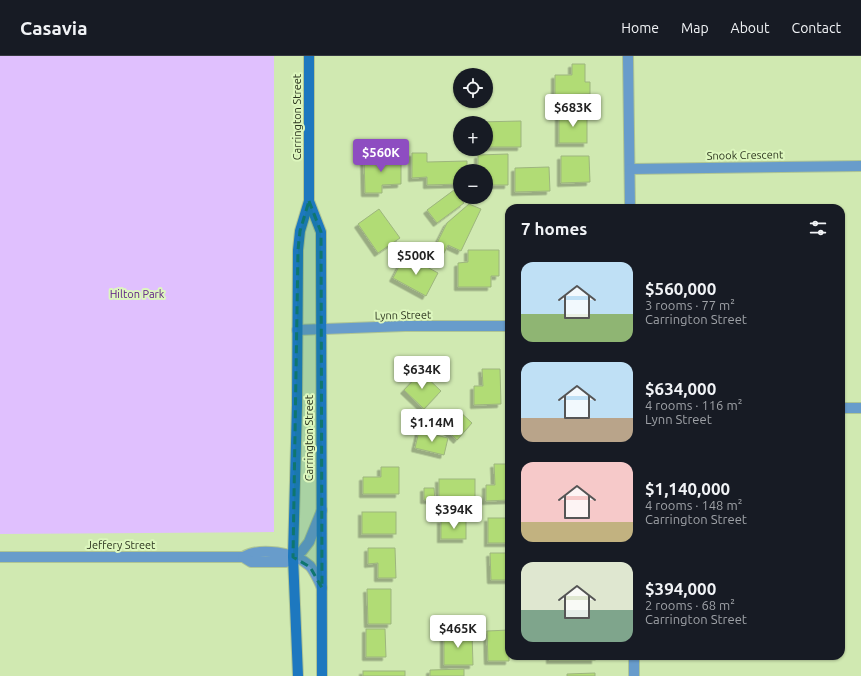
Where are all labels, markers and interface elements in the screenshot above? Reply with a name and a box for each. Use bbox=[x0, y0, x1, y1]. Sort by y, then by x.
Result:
text: Casavia bbox=[20, 17, 87, 39]
text: Home bbox=[621, 20, 659, 36]
text: Map bbox=[681, 20, 709, 36]
text: About bbox=[731, 20, 770, 36]
text: Contact bbox=[792, 20, 841, 36]
map controls bbox=[453, 68, 493, 204]
button: locate bbox=[453, 68, 493, 108]
street label: Carrington Street bbox=[291, 73, 303, 160]
pin: $683K bbox=[545, 94, 601, 128]
text: $683K bbox=[554, 100, 592, 114]
button: + bbox=[453, 116, 493, 156]
pin: $560K bbox=[353, 139, 409, 173]
text: $560K bbox=[362, 145, 400, 159]
street label: Snook Crescent bbox=[707, 148, 784, 162]
button: − bbox=[453, 164, 493, 204]
icon: filters bbox=[807, 217, 829, 239]
text: 7 homes bbox=[521, 219, 587, 238]
pin: $500K bbox=[388, 242, 444, 276]
text: $500K bbox=[397, 248, 435, 262]
icon: home bbox=[553, 278, 601, 326]
text: $560,000 bbox=[645, 279, 716, 298]
park label: Hilton Park bbox=[110, 288, 165, 300]
text: 3 rooms · 77 m² bbox=[645, 298, 735, 312]
street label: Lynn Street bbox=[375, 308, 432, 321]
text: Carrington Street bbox=[645, 312, 747, 326]
pin: $634K bbox=[394, 356, 450, 390]
text: $634K bbox=[403, 362, 441, 376]
icon: home bbox=[553, 378, 601, 426]
text: $634,000 bbox=[645, 379, 716, 398]
street label: Carrington Street bbox=[303, 394, 315, 481]
text: 4 rooms · 116 m² bbox=[645, 398, 742, 412]
pin: $1.14M bbox=[399, 409, 465, 443]
text: Lynn Street bbox=[645, 412, 712, 426]
text: $1.14M bbox=[410, 415, 454, 429]
icon: home bbox=[553, 478, 601, 526]
text: $1,140,000 bbox=[645, 479, 730, 498]
pin: $394K bbox=[426, 496, 482, 530]
text: 4 rooms · 148 m² bbox=[645, 498, 742, 512]
text: $394K bbox=[435, 502, 473, 516]
text: Carrington Street bbox=[645, 512, 747, 526]
street label: Jeffery Street bbox=[87, 539, 156, 551]
icon: home bbox=[553, 578, 601, 626]
text: $394,000 bbox=[645, 579, 716, 598]
text: 2 rooms · 68 m² bbox=[645, 598, 735, 612]
text: Carrington Street bbox=[645, 612, 747, 626]
pin: $465K bbox=[430, 615, 486, 649]
text: $465K bbox=[439, 621, 477, 635]

